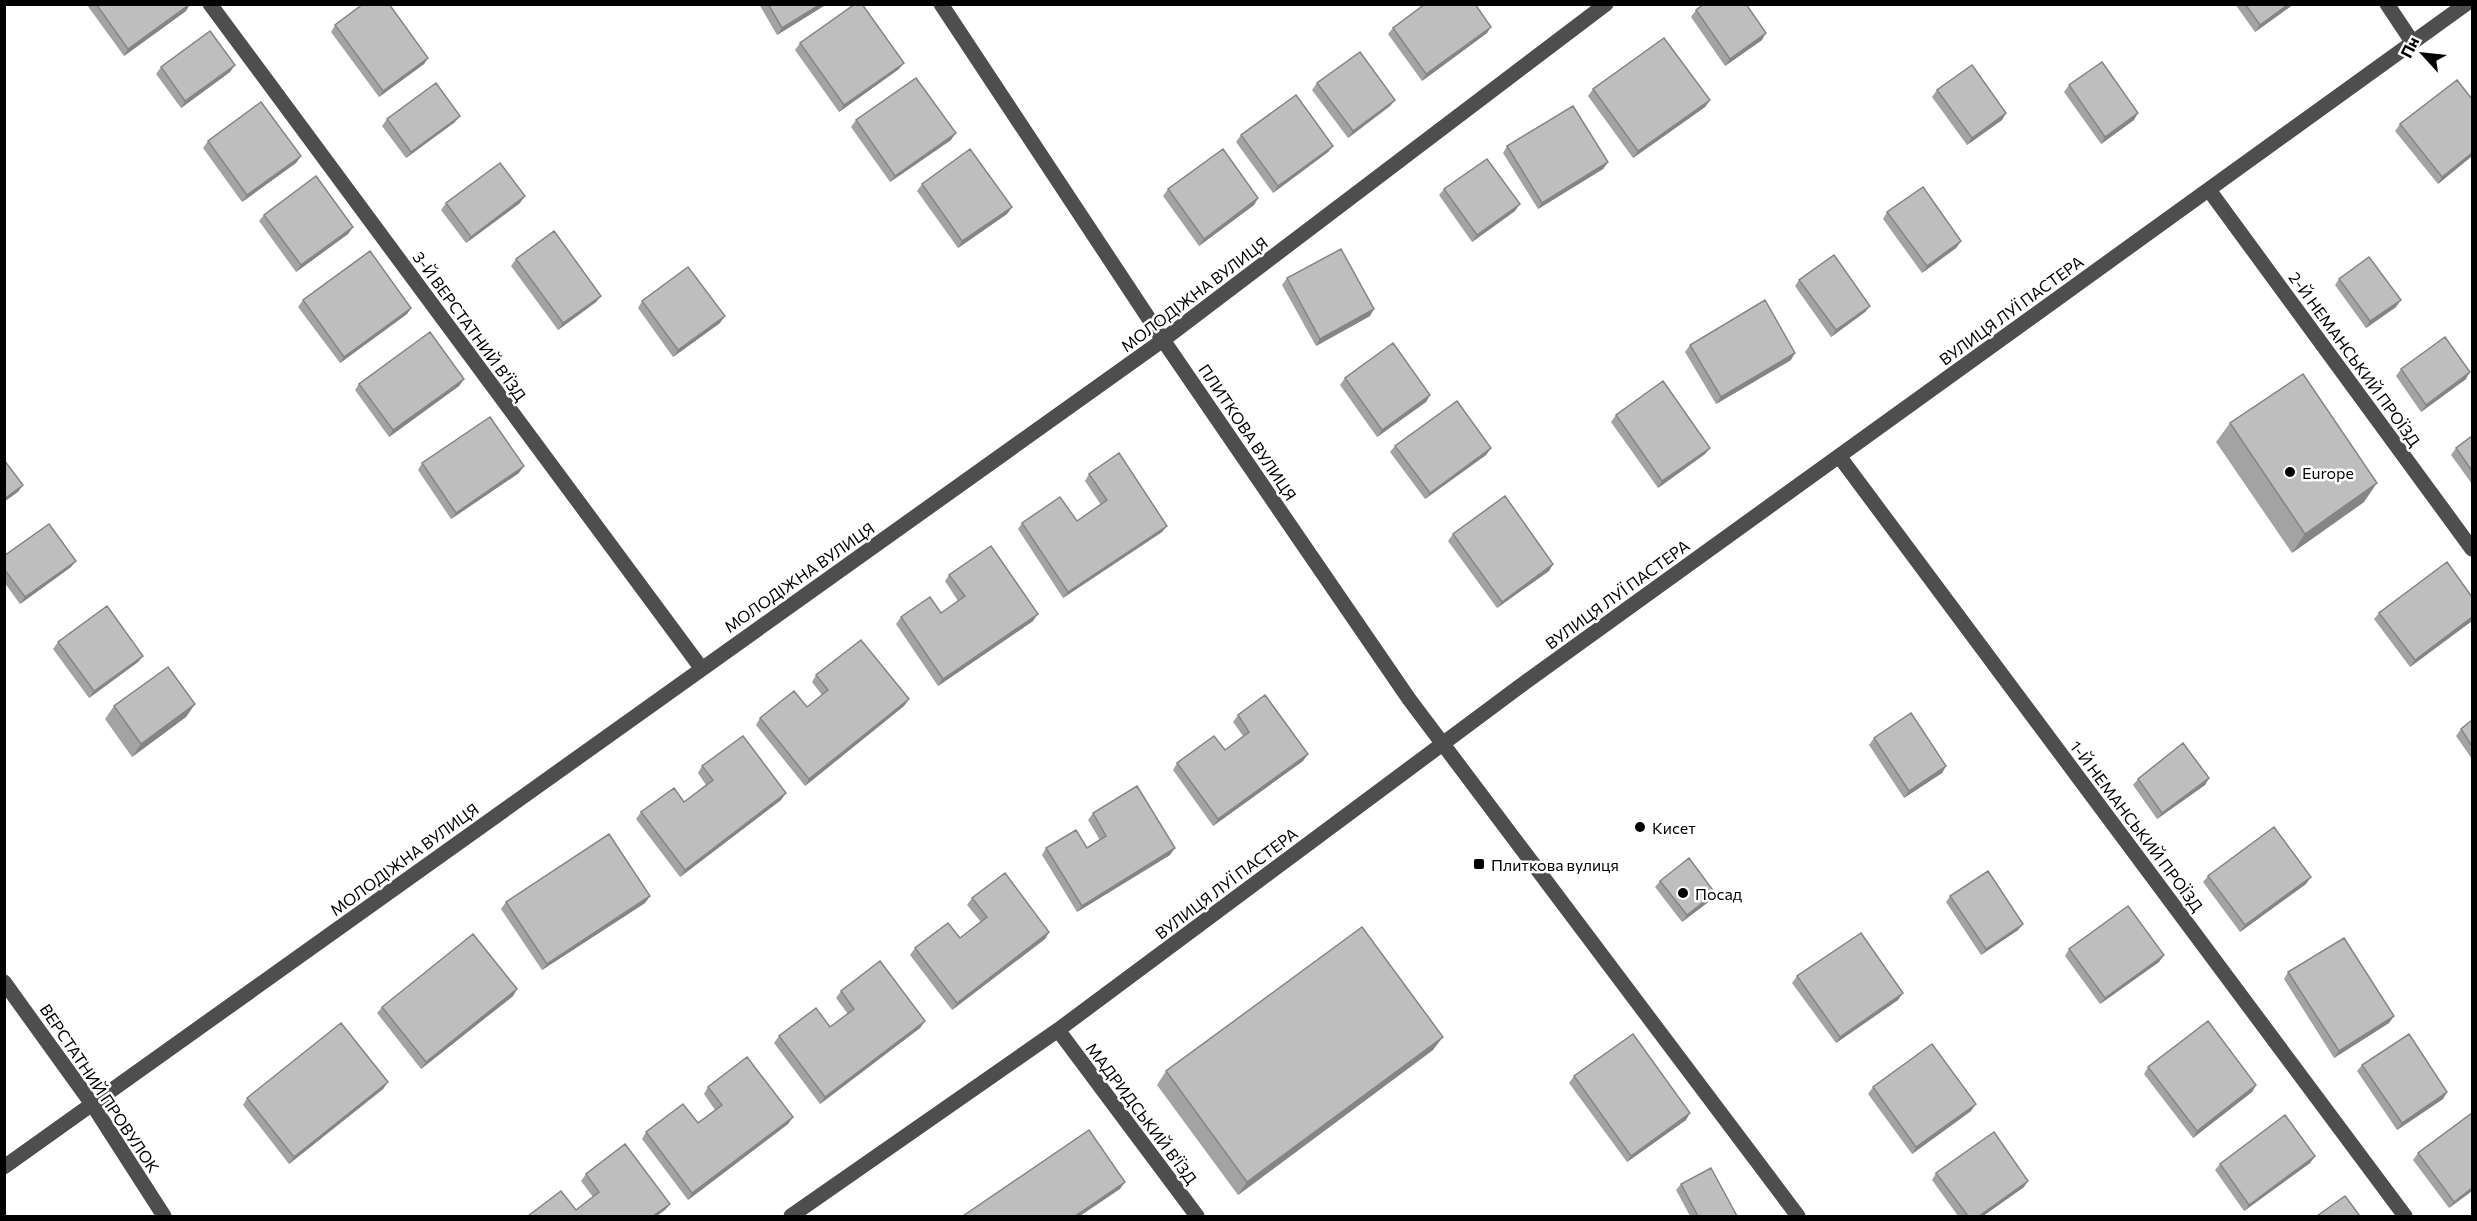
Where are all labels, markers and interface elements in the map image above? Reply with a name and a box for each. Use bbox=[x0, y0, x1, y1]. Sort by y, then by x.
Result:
north arrow bbox=[2393, 24, 2453, 84]
text: Пн bbox=[2396, 33, 2422, 61]
street label: МОЛОДІЖНА ВУЛИЦЯ bbox=[1117, 233, 1271, 355]
street label: 3-Й ВЕРСТАТНИЙ В’ЇЗД bbox=[409, 248, 531, 405]
street label: ВУЛИЦЯ ЛУЇ ПАСТЕРА bbox=[1935, 251, 2087, 369]
street label: 2-Й НЕМАНСЬКИЙ ПРОЇЗД bbox=[2285, 268, 2425, 450]
street label: ПЛИТКОВА ВУЛИЦЯ bbox=[1195, 360, 1301, 504]
place label: Europe bbox=[2302, 463, 2354, 482]
marker: Europe bbox=[2283, 465, 2297, 479]
street label: МОЛОДІЖНА ВУЛИЦЯ bbox=[720, 518, 878, 636]
street label: ВУЛИЦЯ ЛУЇ ПАСТЕРА bbox=[1541, 535, 1693, 653]
street label: 1-Й НЕМАНСЬКИЙ ПРОЇЗД bbox=[2067, 737, 2208, 915]
street label: МОЛОДІЖНА ВУЛИЦЯ bbox=[326, 799, 482, 919]
place label: Кисет bbox=[1652, 818, 1696, 837]
marker: Кисет bbox=[1633, 820, 1647, 834]
street label: ВУЛИЦЯ ЛУЇ ПАСТЕРА bbox=[1151, 823, 1301, 943]
place label: Плиткова вулиця bbox=[1491, 855, 1619, 874]
marker: Плиткова вулиця bbox=[1472, 857, 1486, 871]
place label: Посад bbox=[1695, 884, 1743, 903]
marker: Посад bbox=[1676, 886, 1690, 900]
street label: ВЕРСТАТНИЙ ПРОВУЛОК bbox=[36, 1000, 164, 1176]
street label: МАДРИДСЬКИЙ В'ЇЗД bbox=[1083, 1039, 1202, 1188]

